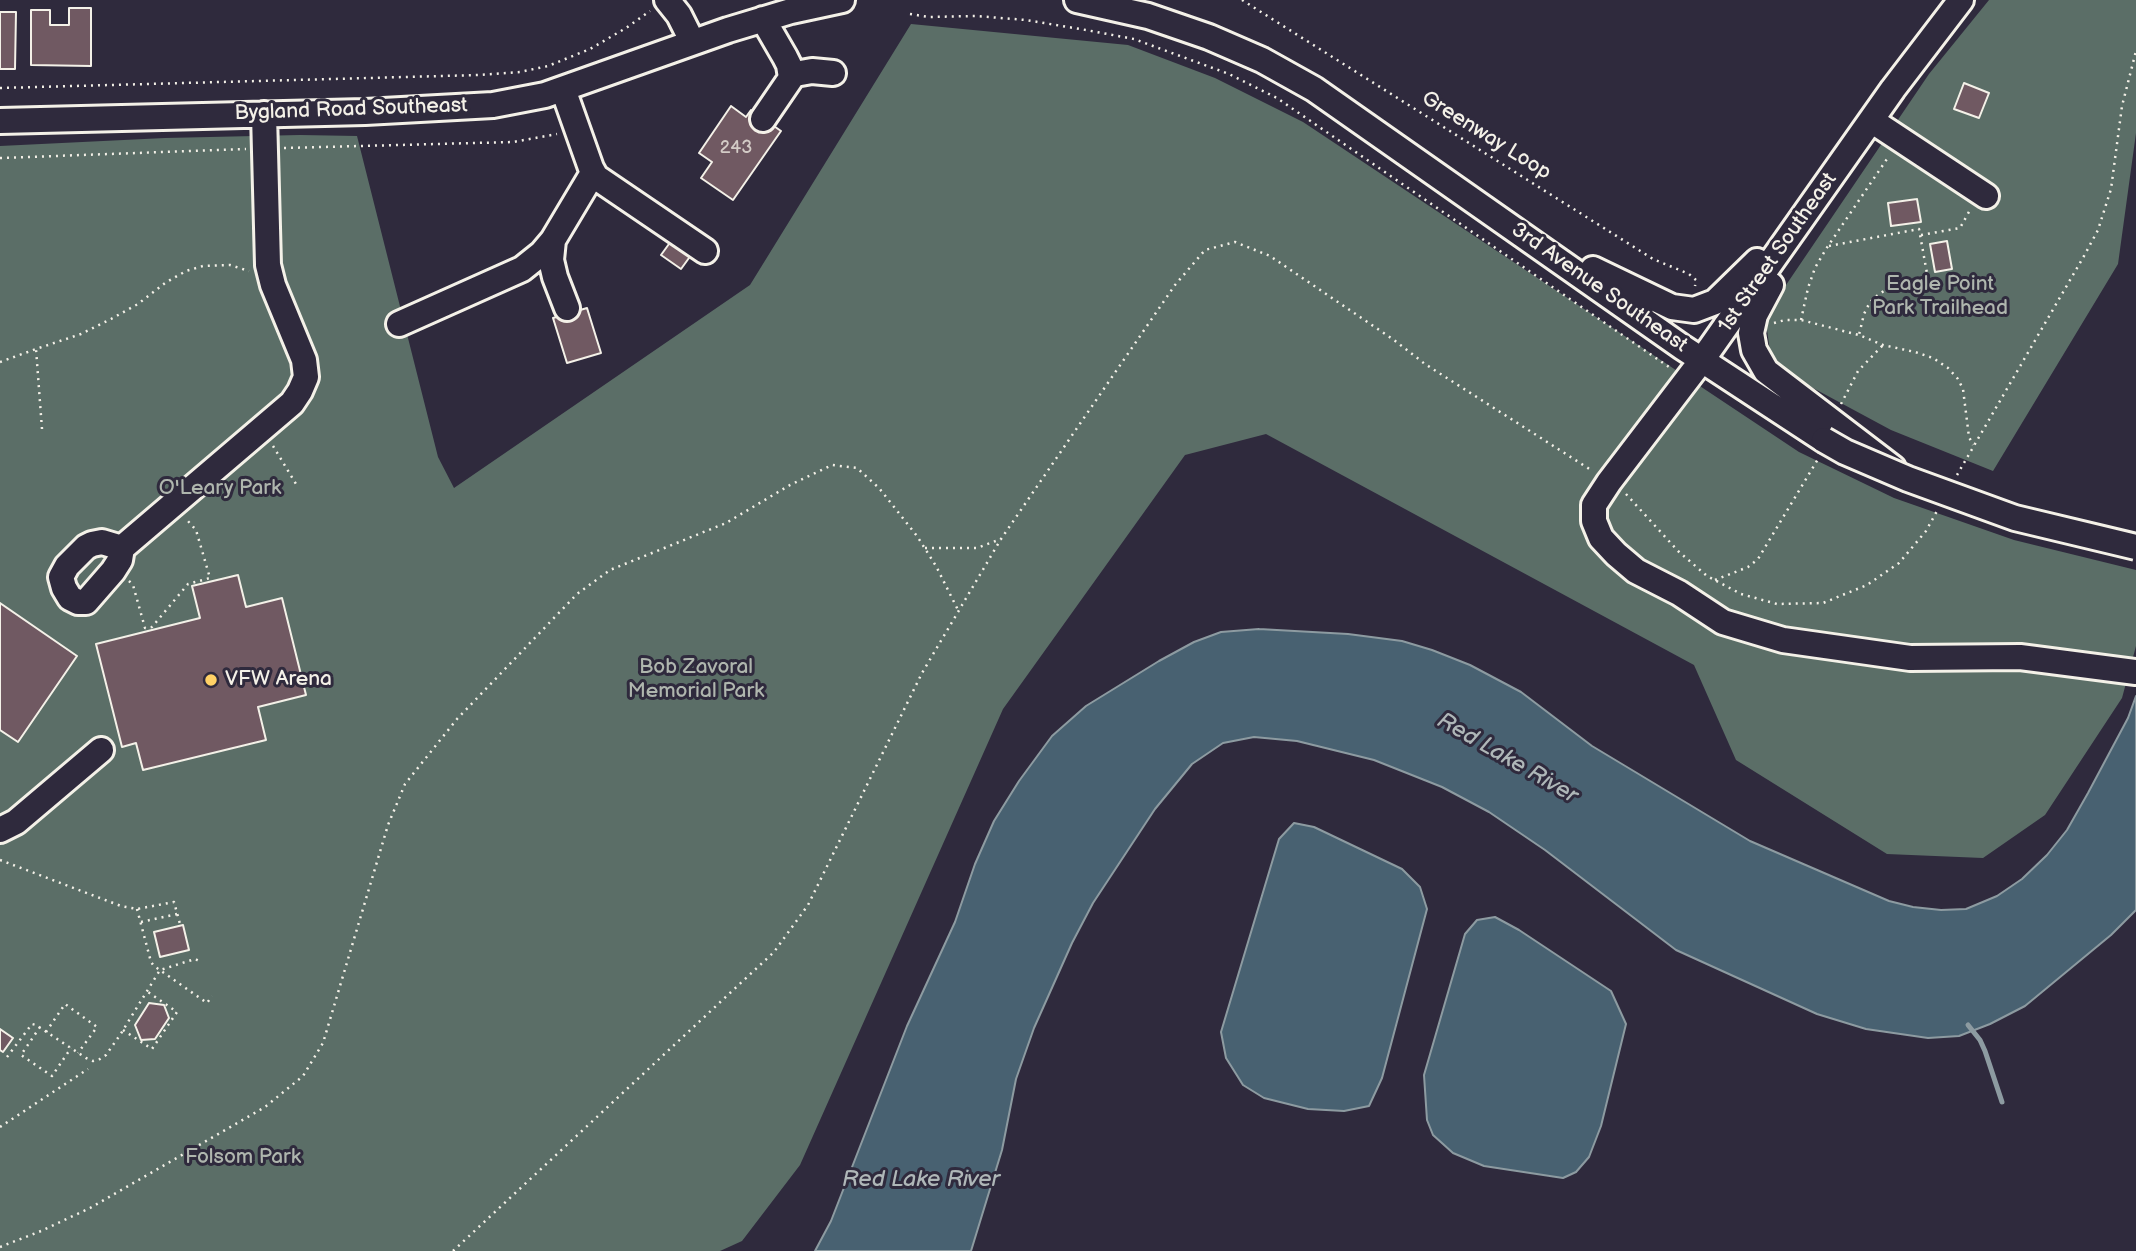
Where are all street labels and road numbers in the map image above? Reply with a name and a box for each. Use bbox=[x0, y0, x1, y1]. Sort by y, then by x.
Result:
street label: Greenway Loop bbox=[1417, 86, 1555, 186]
street label: Bygland Road Southeast bbox=[234, 93, 468, 127]
street label: 1st Street Southeast bbox=[1713, 168, 1843, 338]
street label: 3rd Avenue Southeast bbox=[1506, 218, 1692, 358]

